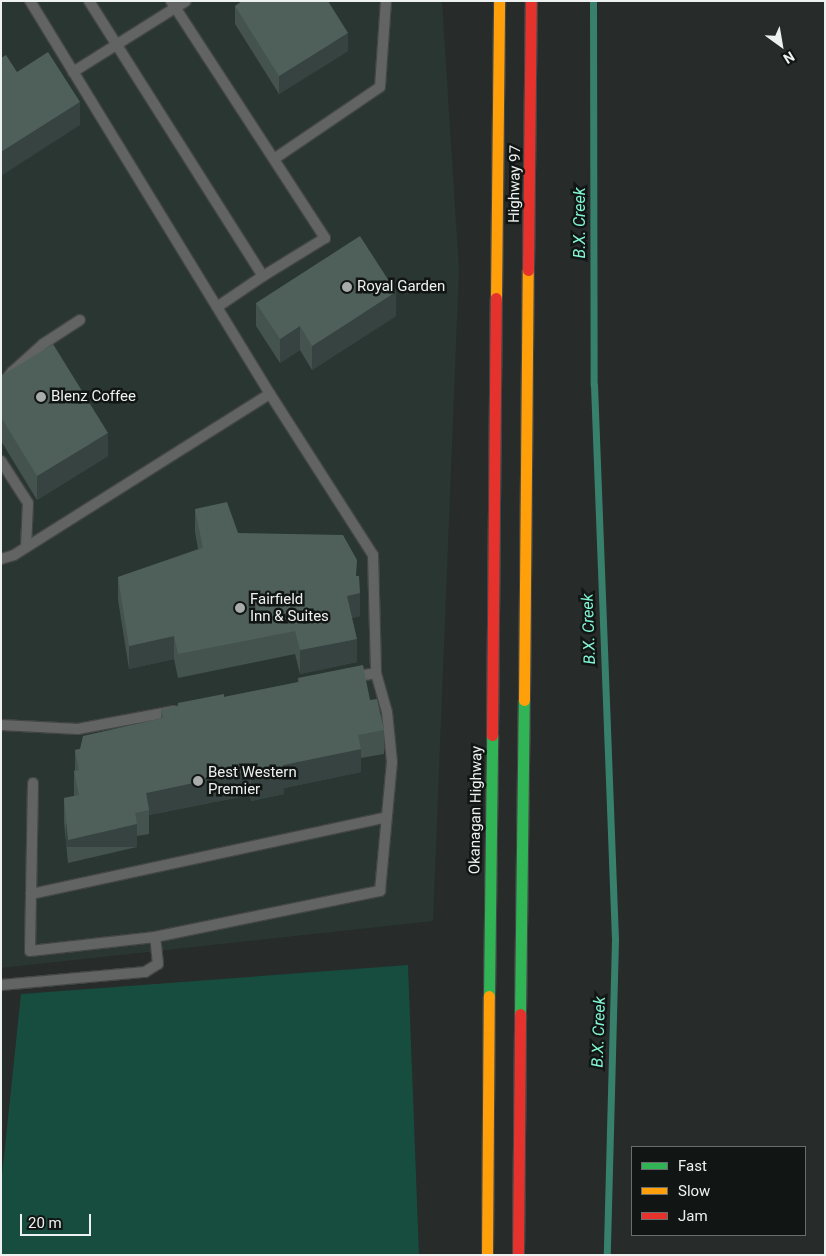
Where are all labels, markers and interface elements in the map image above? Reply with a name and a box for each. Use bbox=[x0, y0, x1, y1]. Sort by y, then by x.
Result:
north arrow bbox=[756, 20, 806, 70]
text: N bbox=[781, 48, 797, 67]
street label: Highway 97 bbox=[505, 145, 525, 223]
water label: B.X. Creek bbox=[570, 187, 590, 259]
place label: Royal Garden bbox=[357, 278, 445, 296]
marker: Royal Garden bbox=[341, 281, 353, 293]
place label: Blenz Coffee bbox=[51, 388, 136, 406]
marker: Blenz Coffee bbox=[35, 391, 47, 403]
place label: Fairfield Inn & Suites bbox=[250, 590, 329, 625]
water label: B.X. Creek bbox=[578, 593, 600, 665]
marker: Fairfield Inn & Suites bbox=[234, 602, 246, 614]
street label: Okanagan Highway bbox=[466, 746, 486, 874]
place label: Best Western Premier bbox=[208, 763, 297, 798]
marker: Best Western Premier bbox=[192, 775, 204, 787]
water label: B.X. Creek bbox=[588, 996, 610, 1068]
legend bbox=[631, 1146, 806, 1236]
text: Fast bbox=[678, 1157, 707, 1175]
text: Slow bbox=[678, 1182, 710, 1200]
scale bar bbox=[22, 1204, 94, 1236]
text: Jam bbox=[678, 1207, 708, 1225]
text: 20 m bbox=[28, 1214, 62, 1232]

